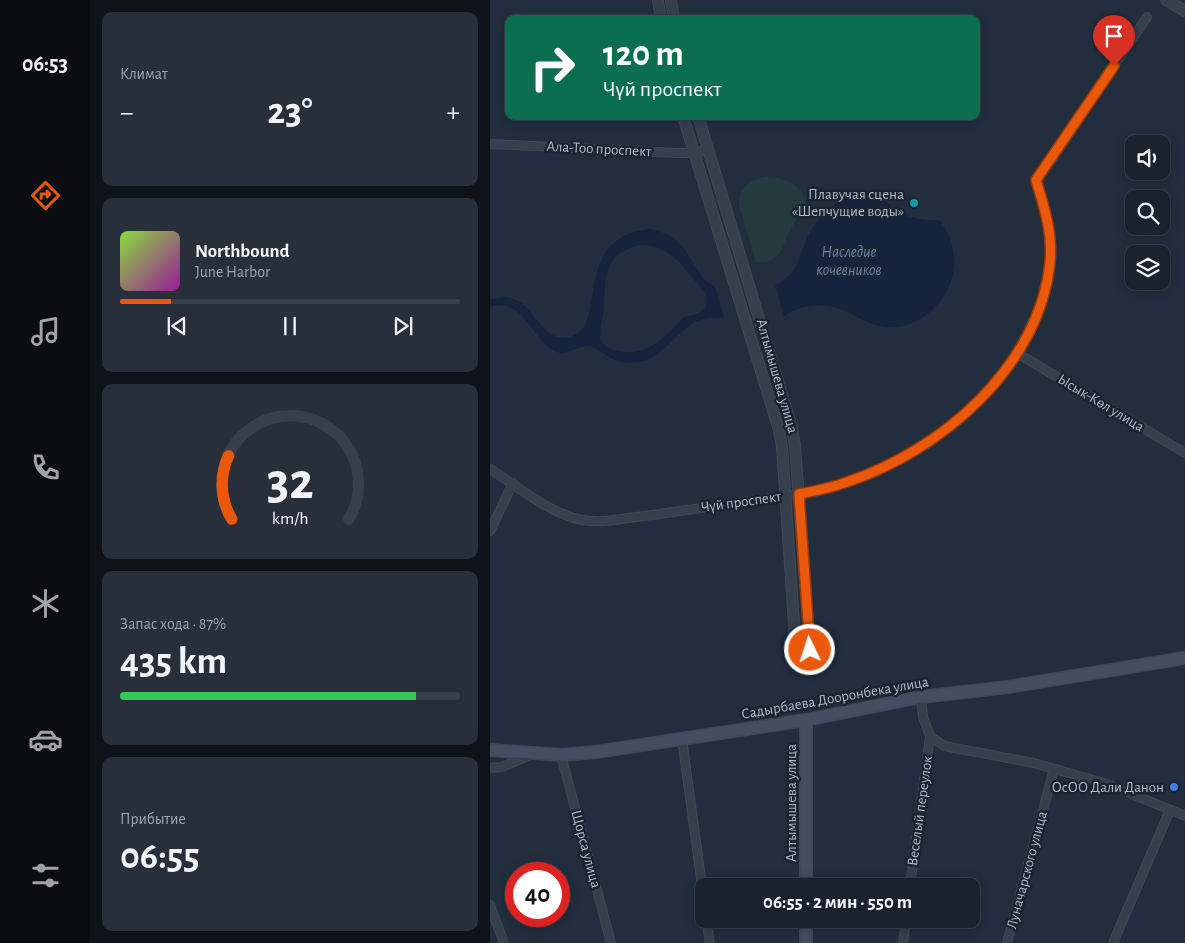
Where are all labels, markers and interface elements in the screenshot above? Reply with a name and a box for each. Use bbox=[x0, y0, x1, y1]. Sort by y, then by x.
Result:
pin bbox=[1093, 15, 1135, 66]
icon: arrive bbox=[1100, 22, 1128, 50]
icon: right bbox=[520, 35, 585, 100]
text: 120 m bbox=[603, 37, 684, 72]
text: 06:53 bbox=[22, 53, 68, 75]
text: Климат bbox=[120, 66, 168, 82]
text: Чүй проспект bbox=[603, 78, 721, 100]
text: 23° bbox=[267, 93, 313, 131]
text: − bbox=[120, 99, 133, 127]
text: + bbox=[447, 99, 460, 127]
map controls bbox=[1125, 135, 1170, 290]
button: sound bbox=[1125, 135, 1170, 180]
street label: Ала-Тоо проспект bbox=[546, 139, 652, 159]
icon: directions bbox=[28, 178, 63, 213]
place label: Плавучая сцена «Шепчущие воды» bbox=[792, 187, 904, 219]
button: search bbox=[1125, 190, 1170, 235]
marker: Плавучая сцена «Шепчущие воды» bbox=[908, 197, 920, 209]
text: Northbound bbox=[195, 242, 290, 261]
water label: Наследие кочевников bbox=[816, 244, 882, 278]
button: layers bbox=[1125, 245, 1170, 290]
text: June Harbor bbox=[195, 264, 270, 280]
icon: previous bbox=[163, 312, 191, 340]
icon: pause bbox=[276, 312, 304, 340]
icon: next bbox=[389, 312, 417, 340]
icon: music bbox=[28, 314, 63, 349]
street label: Алтымышева улица bbox=[754, 317, 801, 435]
street label: Ысык-Көл улица bbox=[1055, 371, 1147, 435]
icon: phone bbox=[28, 450, 63, 485]
text: 32 bbox=[267, 456, 313, 508]
street label: Чүй проспект bbox=[700, 489, 783, 515]
text: km/h bbox=[272, 510, 308, 528]
icon: climate bbox=[28, 586, 63, 621]
text: Запас хода · 87% bbox=[120, 616, 226, 632]
position arrow bbox=[783, 623, 835, 675]
text: 435 km bbox=[120, 643, 227, 681]
street label: Садырбаева Дооронбека улица bbox=[740, 674, 930, 722]
icon: car bbox=[28, 722, 63, 757]
street label: Алтымышева улица bbox=[784, 744, 799, 862]
street label: Веселый переулок bbox=[905, 755, 935, 867]
place label: ОсОО Дали Данон bbox=[1052, 780, 1164, 795]
marker: ОсОО Дали Данон bbox=[1168, 781, 1180, 793]
street label: Щорса улица bbox=[568, 808, 604, 890]
street label: Луначарского улица bbox=[1004, 809, 1050, 930]
text: Прибытие bbox=[120, 811, 186, 827]
text: 06:55 bbox=[120, 838, 200, 876]
icon: filters bbox=[28, 858, 63, 893]
speed limit sign: 40 bbox=[505, 862, 570, 927]
text: 06:55 · 2 мин · 550 m bbox=[763, 893, 912, 912]

